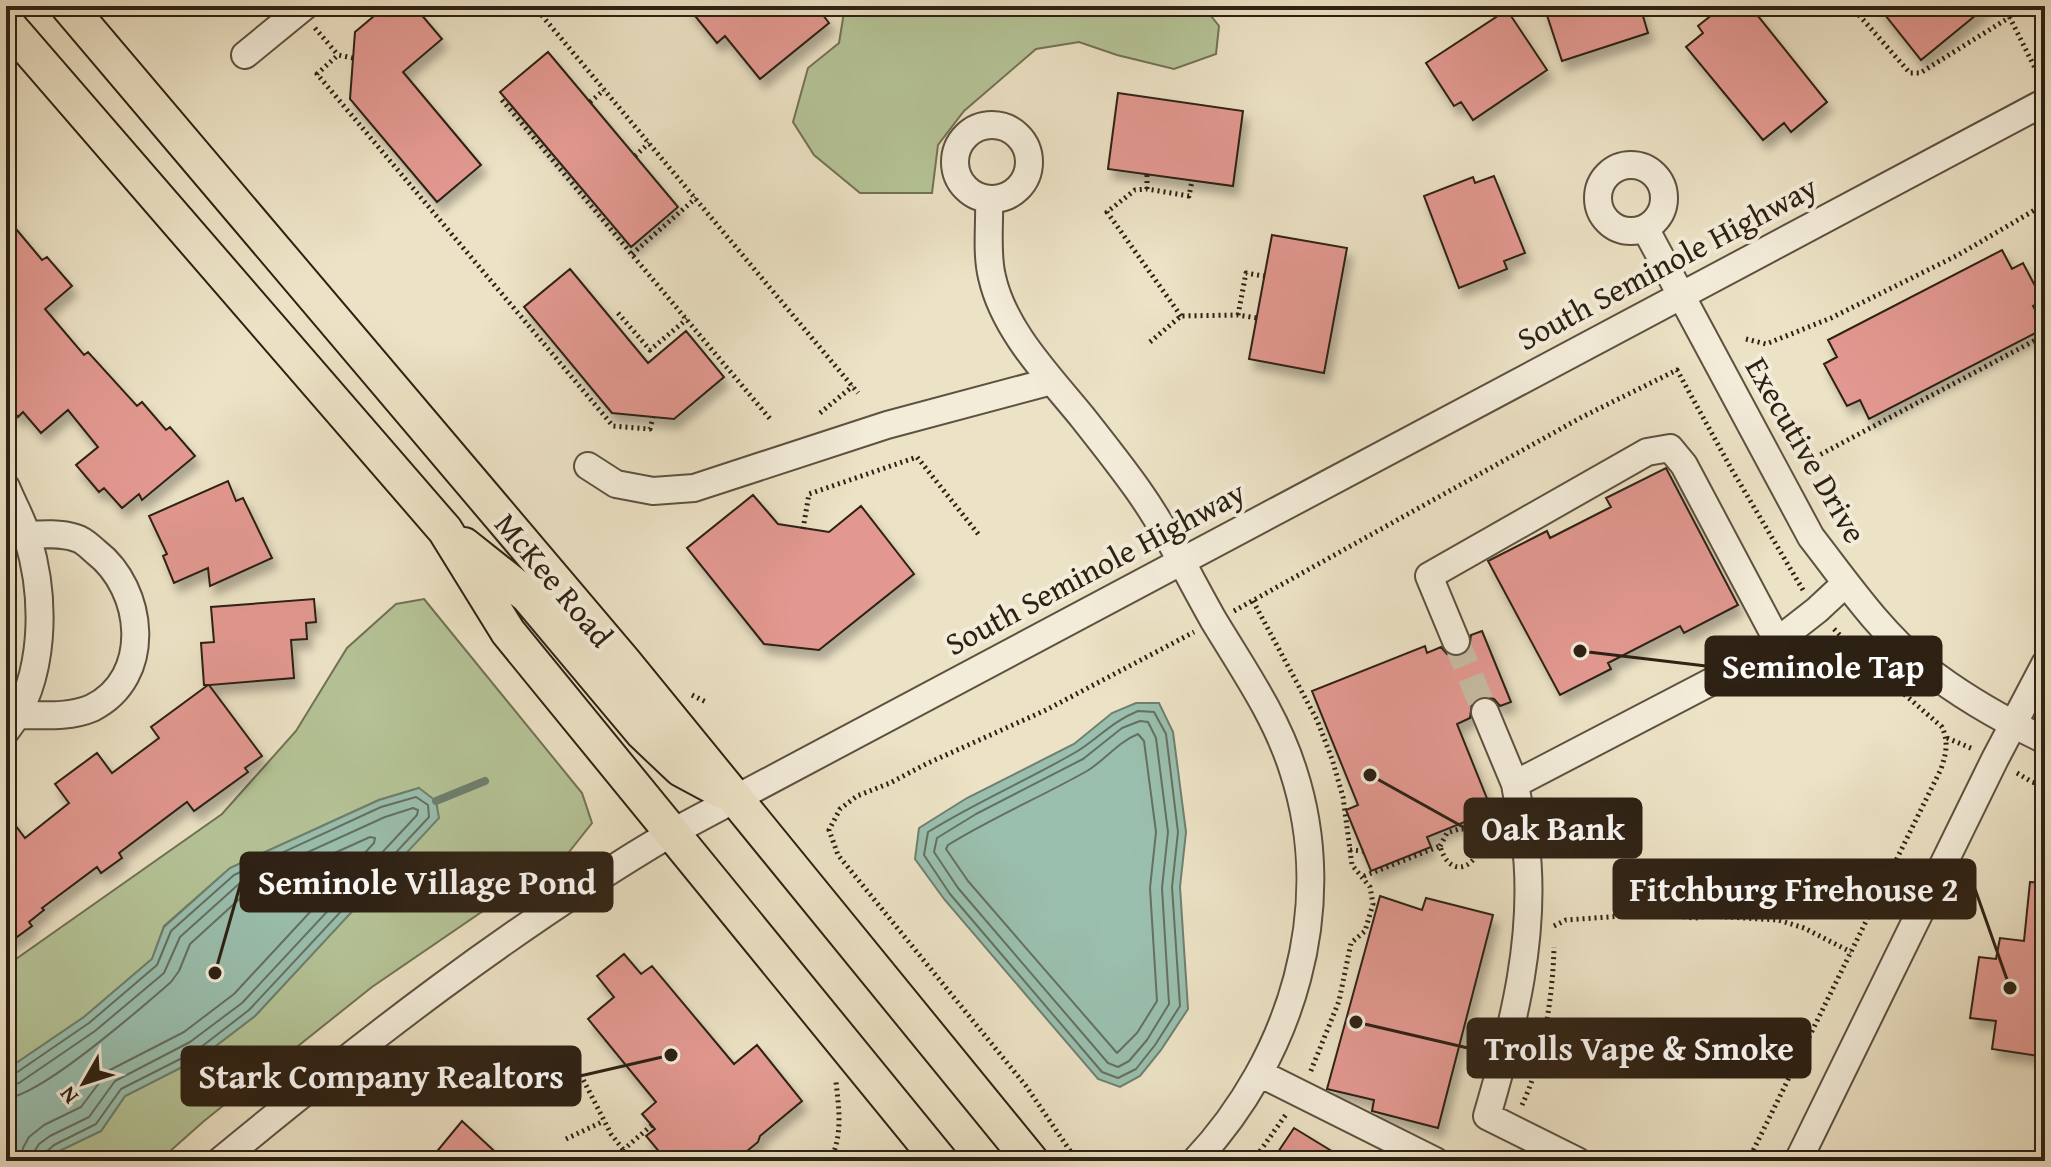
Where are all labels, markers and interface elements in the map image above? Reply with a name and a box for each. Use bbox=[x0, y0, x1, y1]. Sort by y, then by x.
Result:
street label: South Seminole Highway bbox=[1508, 163, 1825, 362]
street label: Executive Drive bbox=[1734, 348, 1879, 551]
street label: South Seminole Highway bbox=[936, 468, 1253, 667]
street label: McKee Road bbox=[484, 502, 625, 657]
callout: Seminole Tap bbox=[1706, 637, 1941, 695]
text: Seminole Tap bbox=[1722, 641, 1924, 690]
callout: Oak Bank bbox=[1465, 799, 1641, 857]
text: Oak Bank bbox=[1481, 803, 1625, 852]
callout: Seminole Village Pond bbox=[241, 853, 612, 911]
text: Seminole Village Pond bbox=[258, 857, 597, 906]
callout: Fitchburg Firehouse 2 bbox=[1614, 860, 1975, 918]
text: Fitchburg Firehouse 2 bbox=[1629, 864, 1959, 913]
callout: Trolls Vape & Smoke bbox=[1468, 1019, 1810, 1077]
text: Trolls Vape & Smoke bbox=[1484, 1023, 1794, 1072]
north arrow bbox=[44, 1043, 124, 1123]
callout: Stark Company Realtors bbox=[182, 1047, 580, 1105]
text: Stark Company Realtors bbox=[198, 1051, 564, 1100]
text: N bbox=[51, 1080, 86, 1111]

